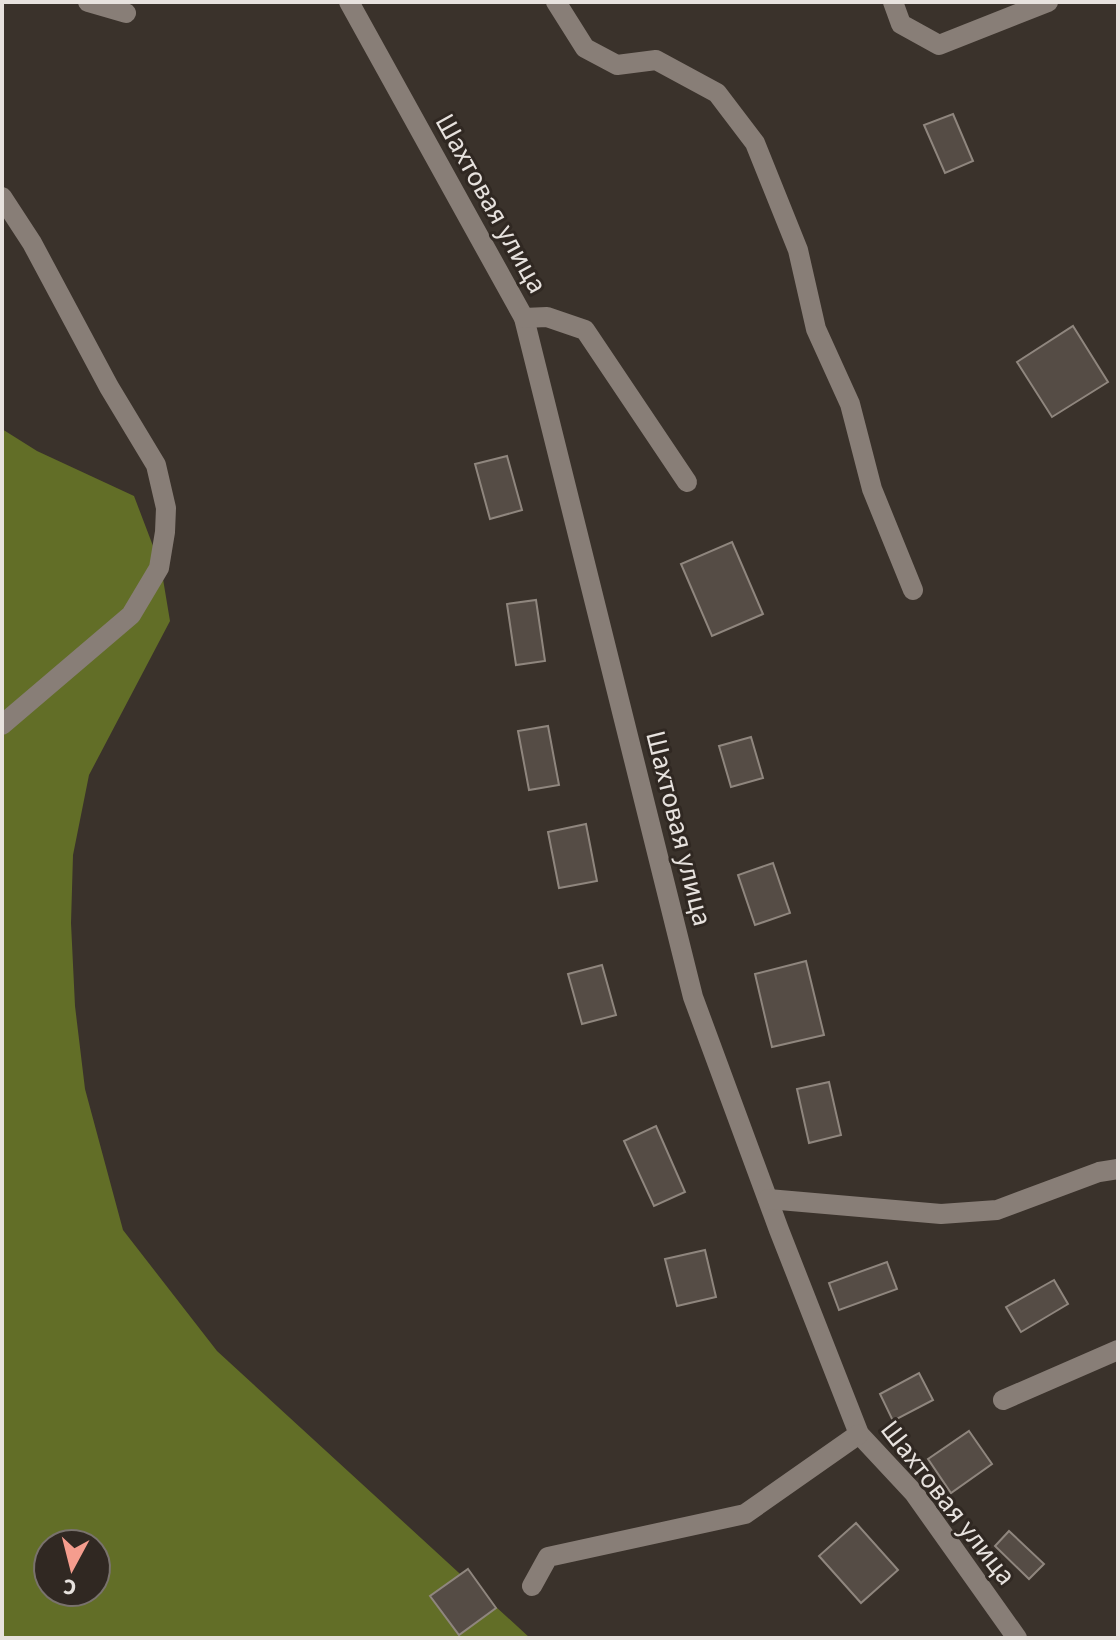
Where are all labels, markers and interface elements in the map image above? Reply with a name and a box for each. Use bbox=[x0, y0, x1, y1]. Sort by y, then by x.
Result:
street label: Шахтовая улица bbox=[425, 106, 557, 301]
street label: Шахтовая улица bbox=[635, 726, 723, 930]
street label: Шахтовая улица bbox=[871, 1412, 1026, 1594]
north arrow bbox=[32, 1528, 112, 1608]
text: С bbox=[61, 1570, 78, 1604]

